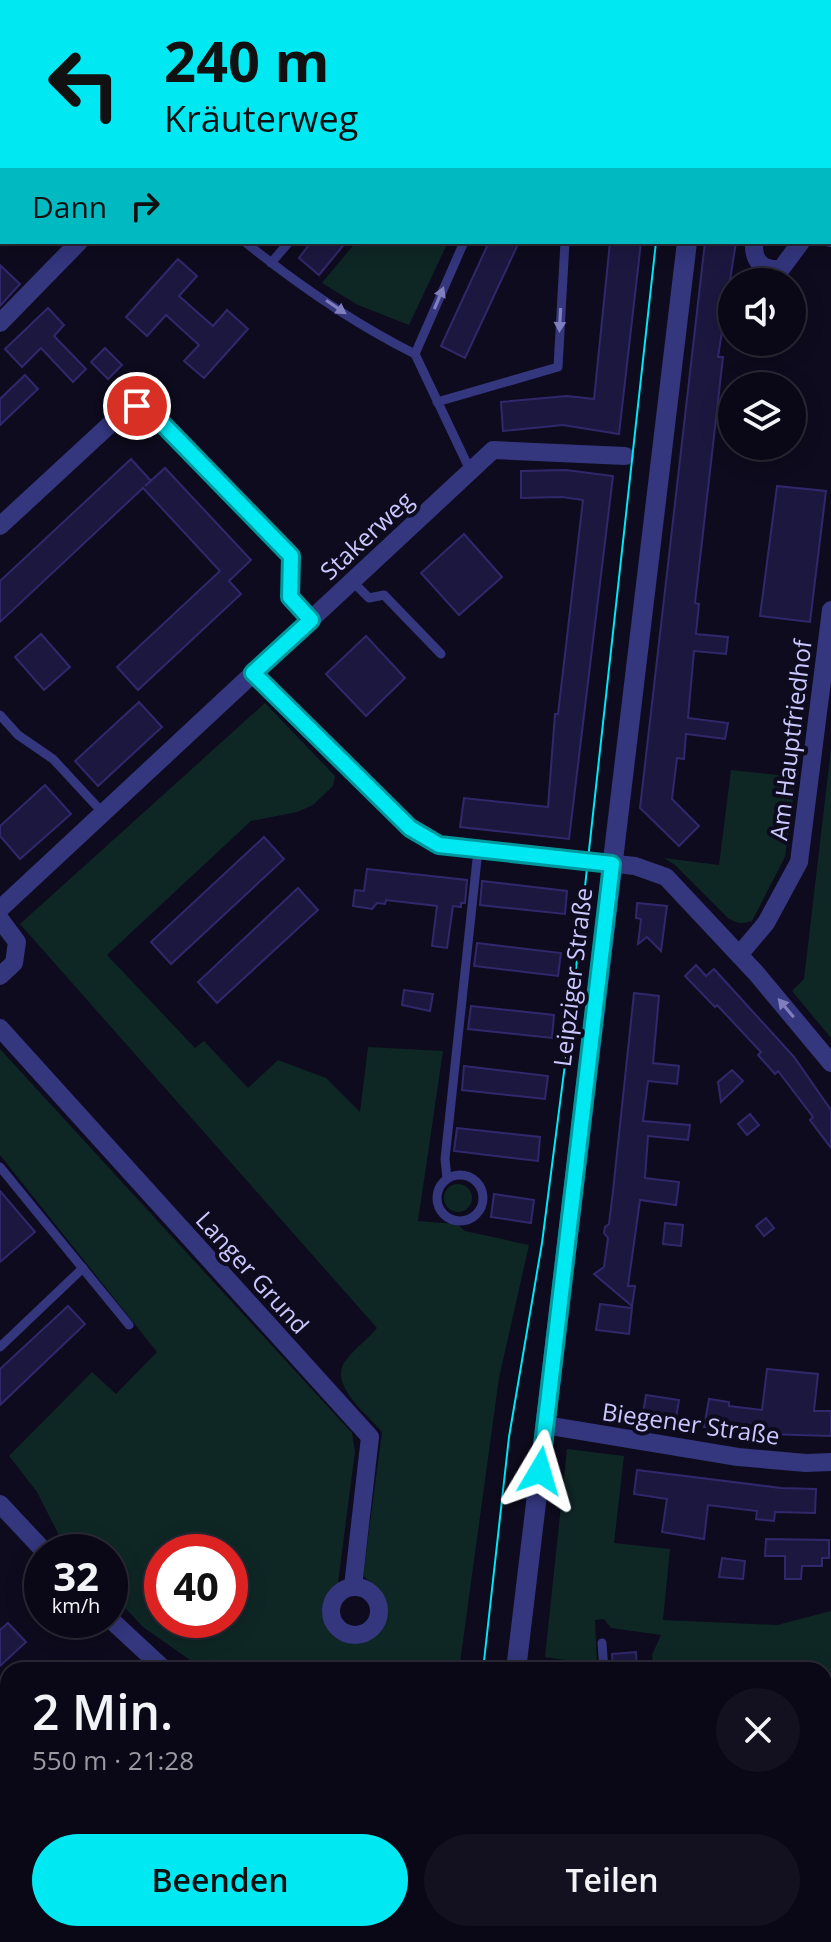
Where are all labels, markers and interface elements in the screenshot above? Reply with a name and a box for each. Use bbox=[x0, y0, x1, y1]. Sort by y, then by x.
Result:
text: 240 m bbox=[164, 22, 330, 98]
icon: left bbox=[32, 32, 136, 136]
text: Kräuterweg bbox=[164, 94, 358, 143]
icon: right bbox=[123, 184, 167, 228]
text: Dann bbox=[32, 186, 107, 227]
map controls bbox=[718, 268, 806, 460]
button: sound bbox=[718, 268, 806, 356]
one-way arrow bbox=[433, 286, 446, 310]
one-way arrow bbox=[325, 299, 347, 314]
one-way arrow bbox=[554, 308, 567, 333]
pin bbox=[103, 372, 171, 440]
button: layers bbox=[718, 372, 806, 460]
icon: arrive bbox=[115, 384, 159, 428]
street label: Stakerweg bbox=[312, 483, 420, 587]
street label: Am Hauptfriedhof bbox=[761, 636, 819, 842]
street label: Leipziger Straße bbox=[545, 886, 599, 1068]
one-way arrow bbox=[778, 998, 795, 1018]
street label: Langer Grund bbox=[189, 1204, 317, 1340]
street label: Biegener Straße bbox=[600, 1394, 782, 1452]
position arrow bbox=[498, 1429, 582, 1513]
speed limit sign: 40 bbox=[144, 1534, 248, 1638]
text: 32 bbox=[53, 1548, 99, 1603]
text: km/h bbox=[52, 1592, 100, 1619]
text: 2 Min. bbox=[32, 1679, 173, 1744]
button: close bbox=[716, 1688, 800, 1772]
text: 550 m · 21:28 bbox=[32, 1742, 194, 1778]
button: Beenden bbox=[32, 1834, 408, 1926]
button: Teilen bbox=[424, 1834, 800, 1926]

